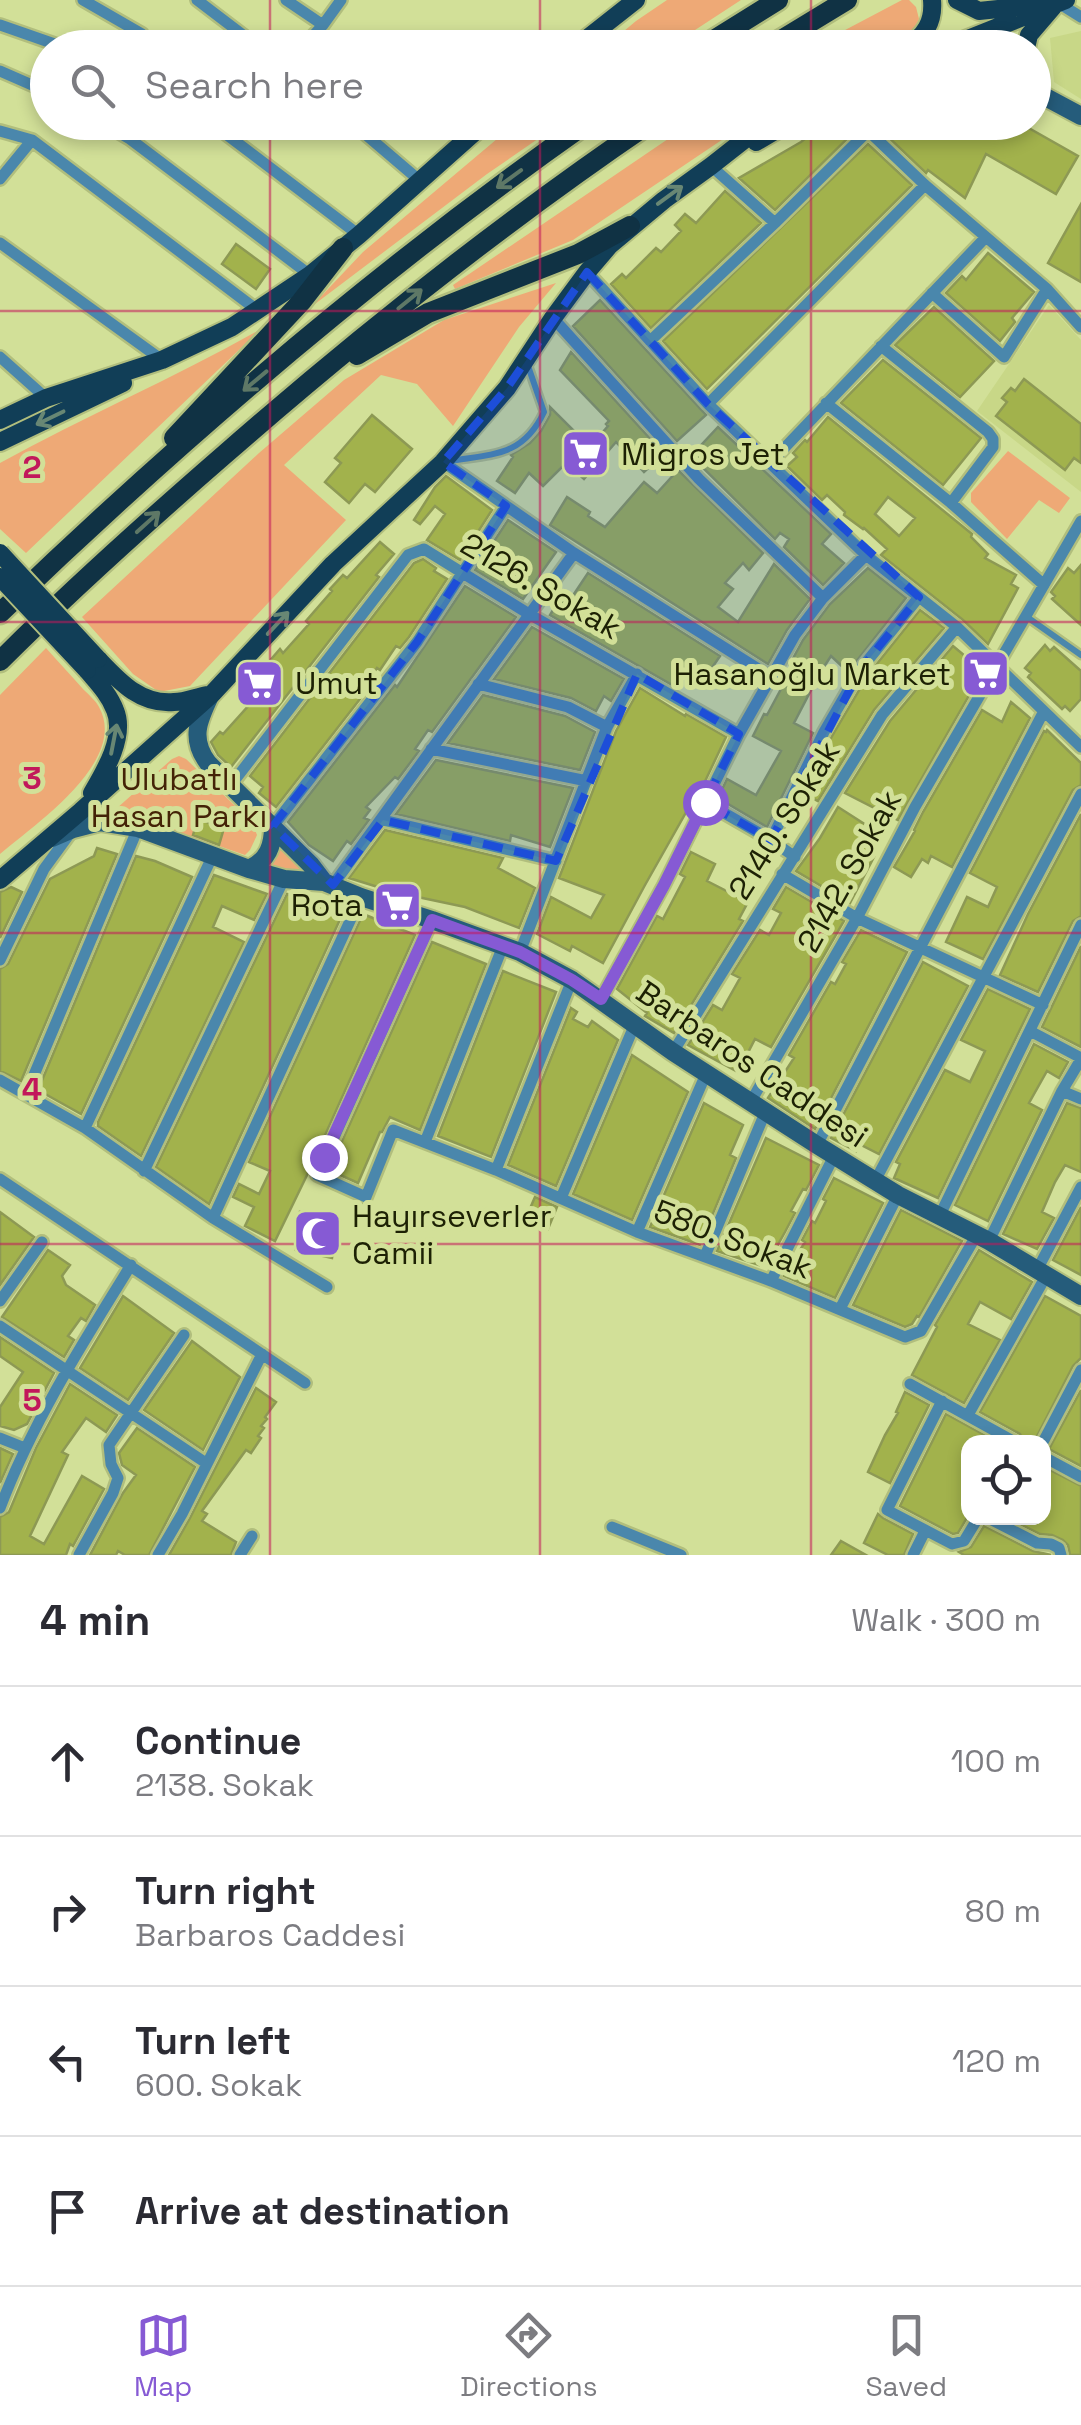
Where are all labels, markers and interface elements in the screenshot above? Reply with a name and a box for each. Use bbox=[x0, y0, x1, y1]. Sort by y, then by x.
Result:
search box bbox=[30, 30, 1051, 140]
icon: search bbox=[65, 58, 120, 113]
text: Search here bbox=[145, 61, 364, 109]
one-way arrow bbox=[496, 168, 523, 189]
one-way arrow bbox=[656, 185, 684, 206]
one-way arrow bbox=[396, 288, 422, 310]
one-way arrow bbox=[242, 370, 268, 392]
one-way arrow bbox=[36, 409, 66, 428]
supermarket icon: Migros Jet bbox=[560, 428, 612, 480]
place label: Migros Jet bbox=[621, 434, 785, 474]
text: 2 bbox=[22, 447, 42, 487]
one-way arrow bbox=[135, 511, 160, 534]
street label: 2126. Sokak bbox=[454, 524, 628, 648]
one-way arrow bbox=[266, 611, 290, 635]
supermarket icon: Hasanoğlu Market bbox=[960, 648, 1012, 700]
place label: Hasanoğlu Market bbox=[673, 654, 951, 694]
supermarket icon: Umut bbox=[234, 657, 286, 709]
place label: Umut bbox=[295, 663, 378, 703]
one-way arrow bbox=[106, 724, 125, 756]
street label: 2140. Sokak bbox=[719, 733, 849, 907]
text: 3 bbox=[22, 758, 42, 798]
park label: Ulubatlı Hasan Parkı bbox=[91, 759, 267, 836]
route start bbox=[683, 780, 729, 826]
street label: 2142. Sokak bbox=[788, 783, 910, 959]
supermarket icon: Rota bbox=[372, 879, 424, 931]
place label: Rota bbox=[291, 885, 363, 925]
street label: Barbaros Caddesi bbox=[629, 972, 875, 1156]
text: 4 bbox=[22, 1069, 42, 1109]
route end bbox=[302, 1135, 348, 1181]
street label: 580. Sokak bbox=[648, 1191, 818, 1287]
place label: Hayırseverler Camii bbox=[352, 1196, 552, 1273]
mosque icon: Hayırseverler Camii bbox=[291, 1208, 343, 1260]
text: 5 bbox=[22, 1380, 42, 1420]
map controls bbox=[961, 1435, 1051, 1525]
button: locate bbox=[961, 1435, 1051, 1525]
text: 4 min bbox=[40, 1594, 150, 1647]
text: Walk · 300 m bbox=[851, 1600, 1041, 1640]
text: Continue bbox=[135, 1717, 301, 1765]
icon: ahead bbox=[40, 1734, 95, 1789]
text: 100 m bbox=[951, 1741, 1041, 1781]
text: 2138. Sokak bbox=[135, 1765, 314, 1805]
text: Turn right bbox=[135, 1867, 316, 1915]
icon: right bbox=[40, 1884, 95, 1939]
text: 80 m bbox=[965, 1891, 1041, 1931]
text: Barbaros Caddesi bbox=[135, 1915, 405, 1955]
text: Turn left bbox=[135, 2017, 291, 2065]
icon: left bbox=[40, 2034, 95, 2089]
text: 120 m bbox=[952, 2041, 1041, 2081]
text: 600. Sokak bbox=[135, 2065, 302, 2105]
icon: arrive bbox=[40, 2184, 95, 2239]
text: Arrive at destination bbox=[135, 2187, 510, 2235]
tab: Map bbox=[134, 2308, 192, 2404]
tab: Directions bbox=[460, 2308, 597, 2404]
tab: Saved bbox=[865, 2308, 947, 2404]

